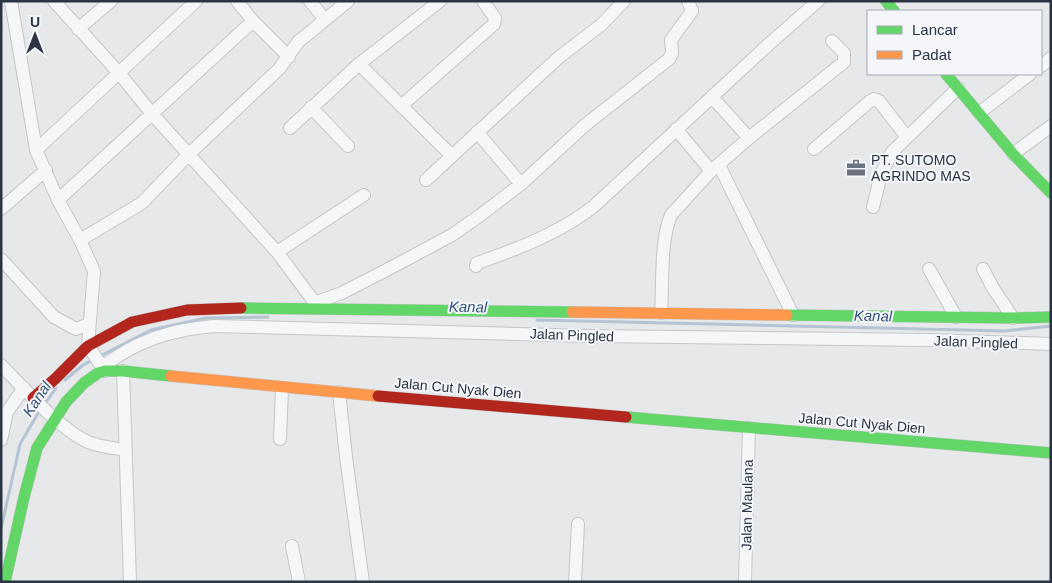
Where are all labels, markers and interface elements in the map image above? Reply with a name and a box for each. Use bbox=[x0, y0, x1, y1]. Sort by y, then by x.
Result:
north arrow bbox=[10, 10, 60, 60]
legend bbox=[867, 10, 1042, 75]
text: U bbox=[30, 14, 40, 30]
text: Lancar bbox=[912, 21, 958, 38]
text: Padat bbox=[912, 46, 952, 63]
place label: PT. SUTOMO AGRINDO MAS bbox=[871, 152, 971, 184]
office icon: PT. SUTOMO AGRINDO MAS bbox=[845, 157, 867, 179]
water label: Kanal bbox=[449, 298, 488, 315]
water label: Kanal bbox=[854, 307, 893, 324]
street label: Jalan Pingled bbox=[530, 326, 614, 344]
street label: Jalan Pingled bbox=[934, 333, 1018, 351]
street label: Jalan Cut Nyak Dien bbox=[394, 374, 522, 402]
water label: Kanal bbox=[19, 378, 55, 419]
street label: Jalan Cut Nyak Dien bbox=[798, 409, 926, 437]
street label: Jalan Maulana bbox=[738, 459, 756, 551]

